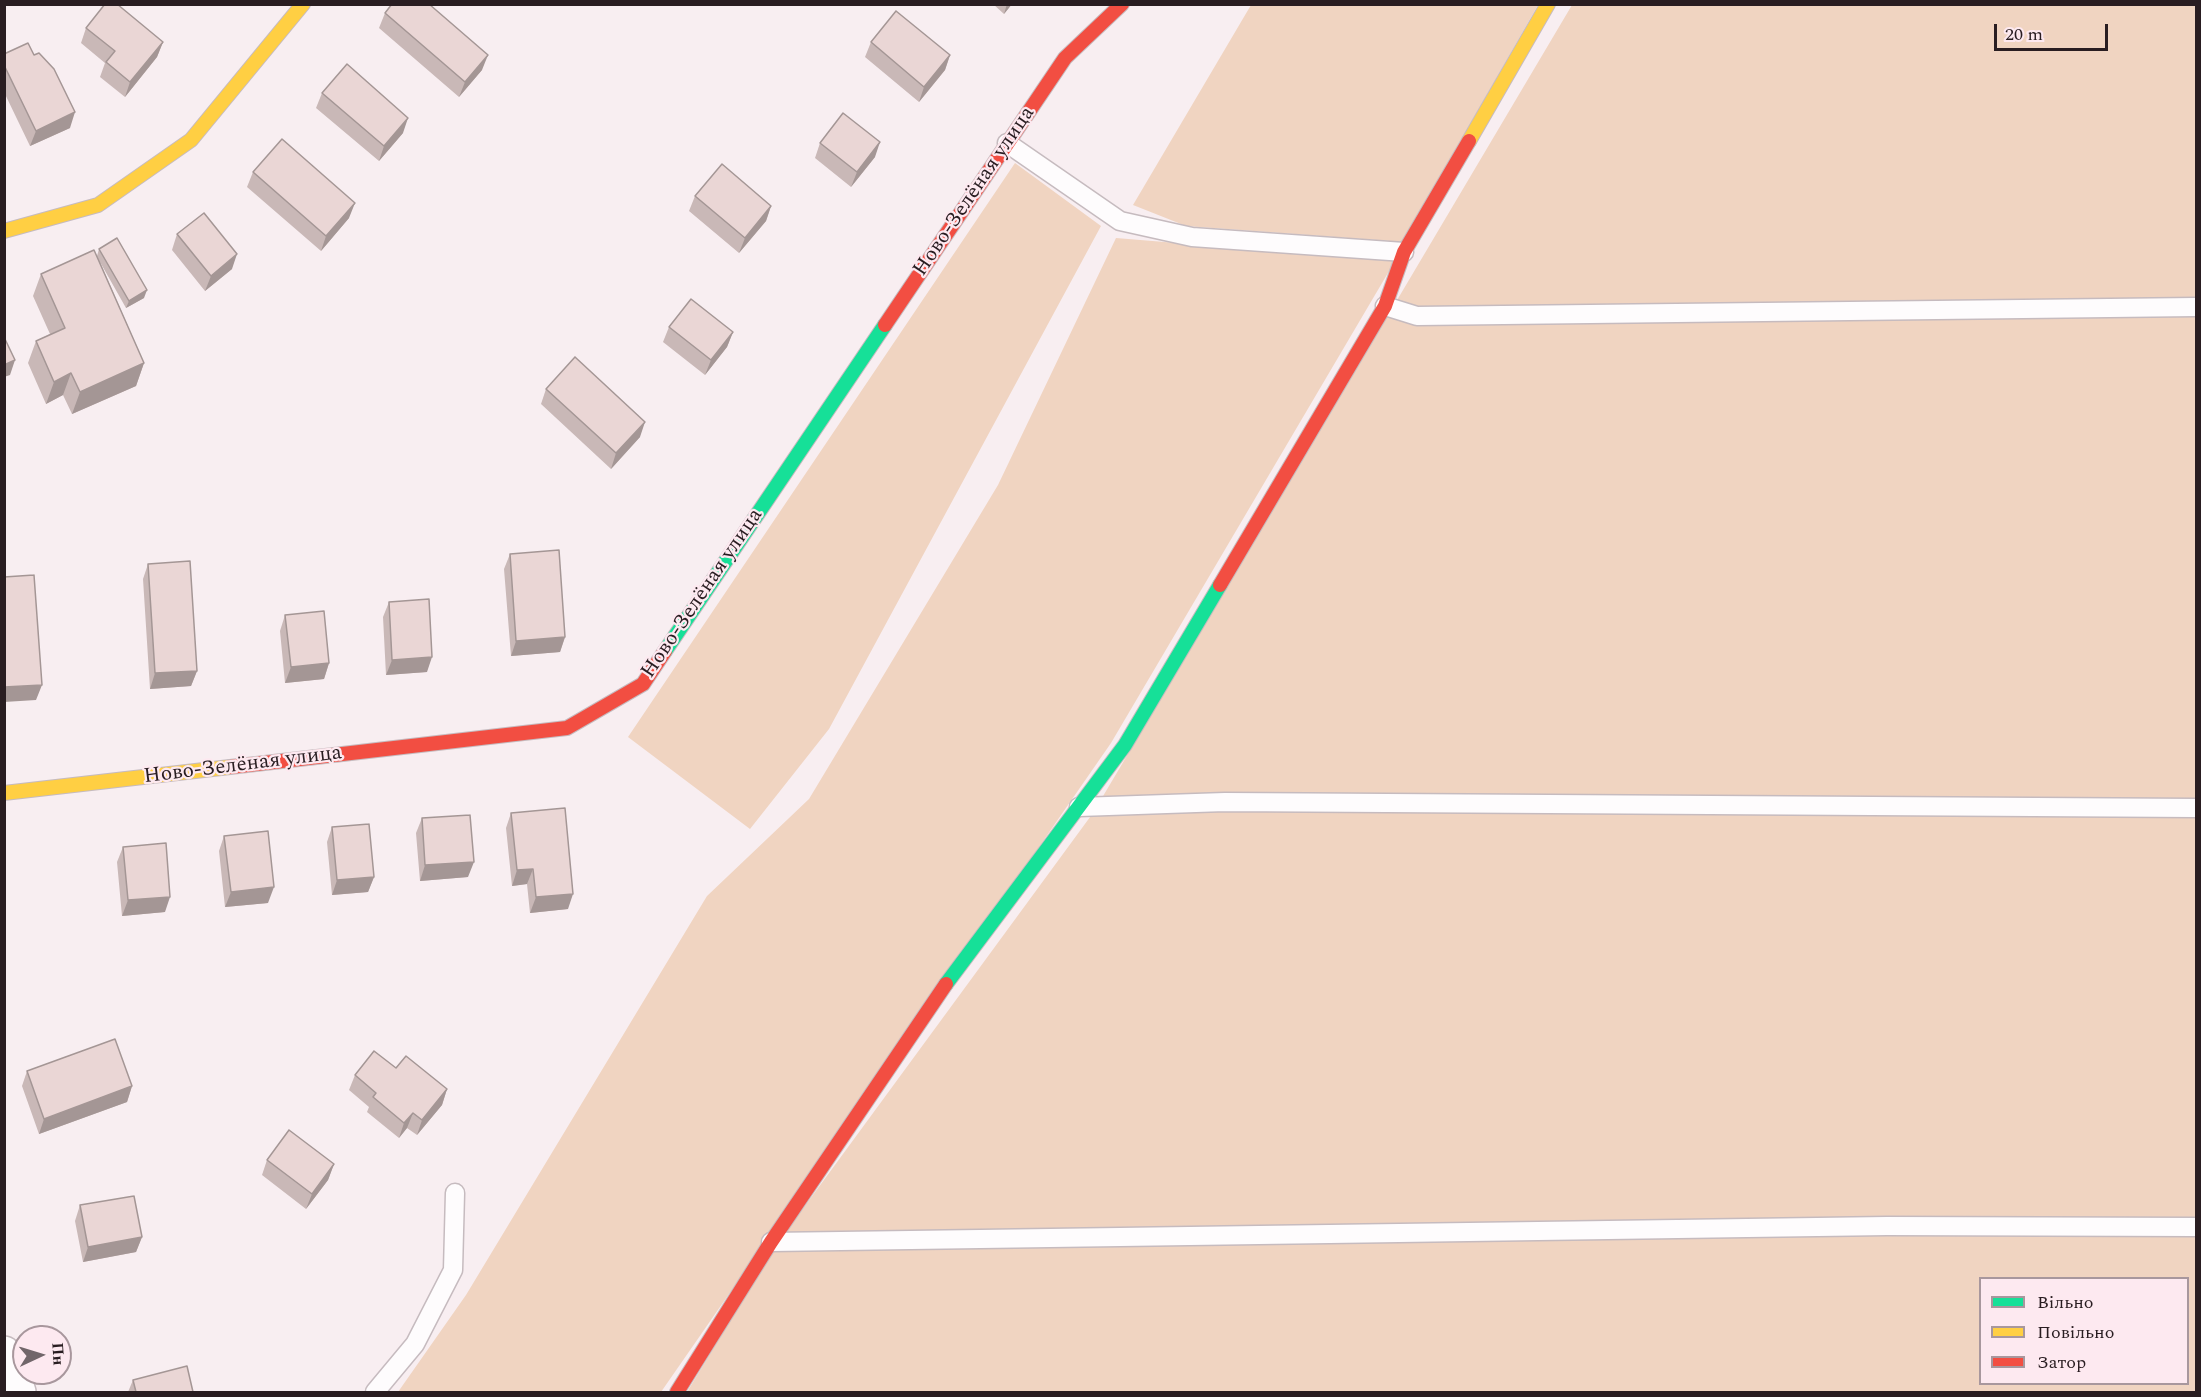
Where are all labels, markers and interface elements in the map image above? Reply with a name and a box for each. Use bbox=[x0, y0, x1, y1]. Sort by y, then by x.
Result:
scale bar bbox=[1997, 12, 2111, 50]
text: 20 m bbox=[2005, 21, 2043, 48]
street label: Ново-Зелёная улица bbox=[909, 102, 1041, 282]
street label: Ново-Зелёная улица bbox=[637, 504, 769, 684]
street label: Ново-Зелёная улица bbox=[143, 741, 343, 791]
legend bbox=[1979, 1277, 2189, 1385]
text: Вільно bbox=[2037, 1289, 2094, 1316]
text: Повільно bbox=[2037, 1319, 2114, 1346]
north arrow bbox=[12, 1325, 72, 1385]
text: Пн bbox=[45, 1342, 71, 1366]
text: Затор bbox=[2037, 1349, 2086, 1376]

